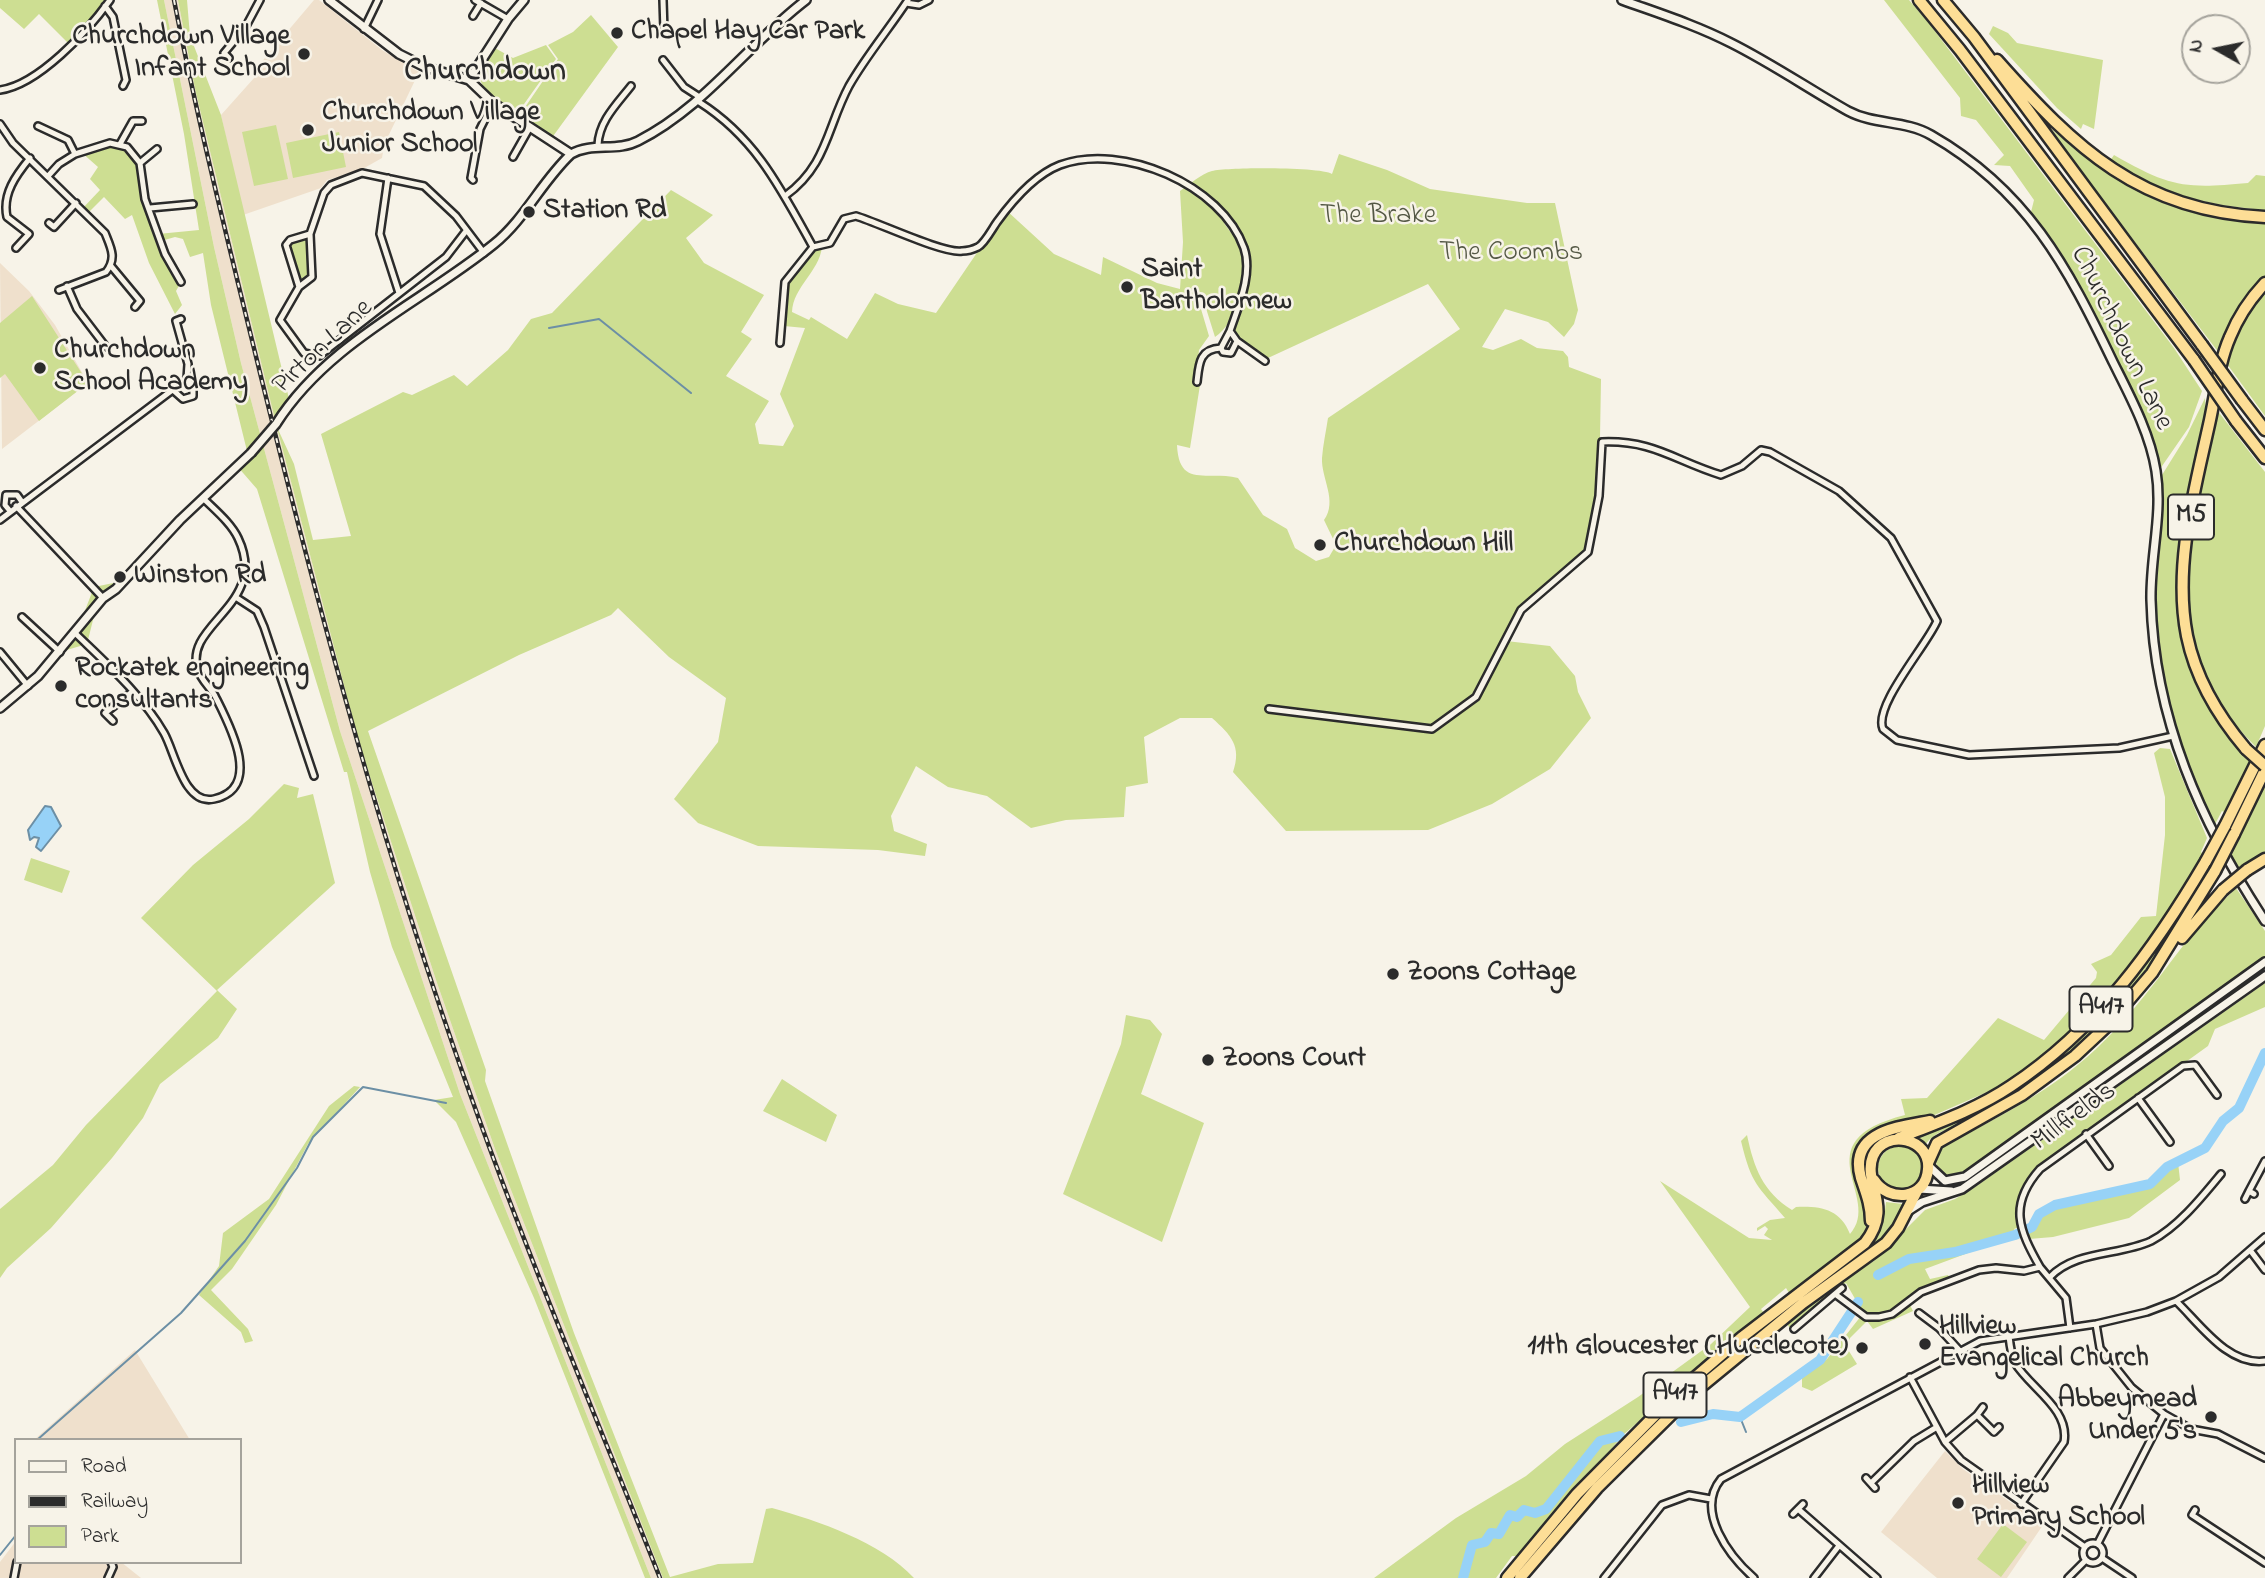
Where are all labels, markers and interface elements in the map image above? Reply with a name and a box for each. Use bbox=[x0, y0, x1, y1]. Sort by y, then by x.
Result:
north arrow bbox=[2181, 14, 2251, 84]
place label: Chapel Hay Car Park bbox=[631, 16, 865, 50]
place label: Churchdown Village Infant School bbox=[72, 21, 290, 87]
marker: Chapel Hay Car Park bbox=[609, 25, 625, 41]
text: N bbox=[2182, 38, 2211, 54]
marker: Churchdown Village Infant School bbox=[296, 46, 312, 62]
district label: Churchdown bbox=[404, 55, 566, 93]
place label: Churchdown Village Junior School bbox=[322, 97, 540, 163]
marker: Churchdown Village Junior School bbox=[300, 122, 316, 138]
place label: Station Rd bbox=[543, 195, 667, 229]
park label: The Brake bbox=[1320, 200, 1436, 234]
marker: Station Rd bbox=[521, 204, 537, 220]
park label: The Coombs bbox=[1439, 237, 1583, 271]
street label: Churchdown Lane bbox=[2061, 242, 2179, 436]
place label: Saint Bartholomew bbox=[1141, 254, 1292, 320]
marker: Saint Bartholomew bbox=[1119, 279, 1135, 295]
street label: Pirton Lane bbox=[267, 293, 381, 403]
place label: Churchdown School Academy bbox=[54, 335, 248, 401]
marker: Churchdown School Academy bbox=[32, 360, 48, 376]
road number: M5 bbox=[2168, 495, 2214, 540]
place label: Churchdown Hill bbox=[1334, 528, 1513, 562]
marker: Churchdown Hill bbox=[1312, 537, 1328, 553]
place label: Winston Rd bbox=[134, 560, 266, 594]
marker: Winston Rd bbox=[112, 569, 128, 585]
place label: Rockatek engineering consultants bbox=[75, 653, 309, 719]
marker: Rockatek engineering consultants bbox=[53, 678, 69, 694]
place label: Zoons Cottage bbox=[1407, 957, 1576, 991]
marker: Zoons Cottage bbox=[1385, 966, 1401, 982]
road number: A417 bbox=[2070, 986, 2132, 1032]
place label: Zoons Court bbox=[1222, 1043, 1366, 1077]
marker: Zoons Court bbox=[1200, 1052, 1216, 1068]
street label: Millfields bbox=[2026, 1076, 2124, 1160]
place label: Hillview Evangelical Church bbox=[1939, 1311, 2149, 1377]
place label: 11th Gloucester (Hucclecote) bbox=[1528, 1331, 1848, 1365]
marker: Hillview Evangelical Church bbox=[1917, 1336, 1933, 1352]
marker: 11th Gloucester (Hucclecote) bbox=[1854, 1340, 1870, 1356]
road number: A417 bbox=[1644, 1372, 1706, 1418]
place label: Abbeymead Under 5's bbox=[2058, 1384, 2197, 1450]
marker: Abbeymead Under 5's bbox=[2203, 1409, 2219, 1425]
legend bbox=[14, 1438, 242, 1564]
text: Road bbox=[81, 1452, 127, 1482]
place label: Hillview Primary School bbox=[1972, 1470, 2145, 1536]
text: Railway bbox=[81, 1487, 148, 1517]
marker: Hillview Primary School bbox=[1950, 1495, 1966, 1511]
text: Park bbox=[81, 1522, 119, 1552]

